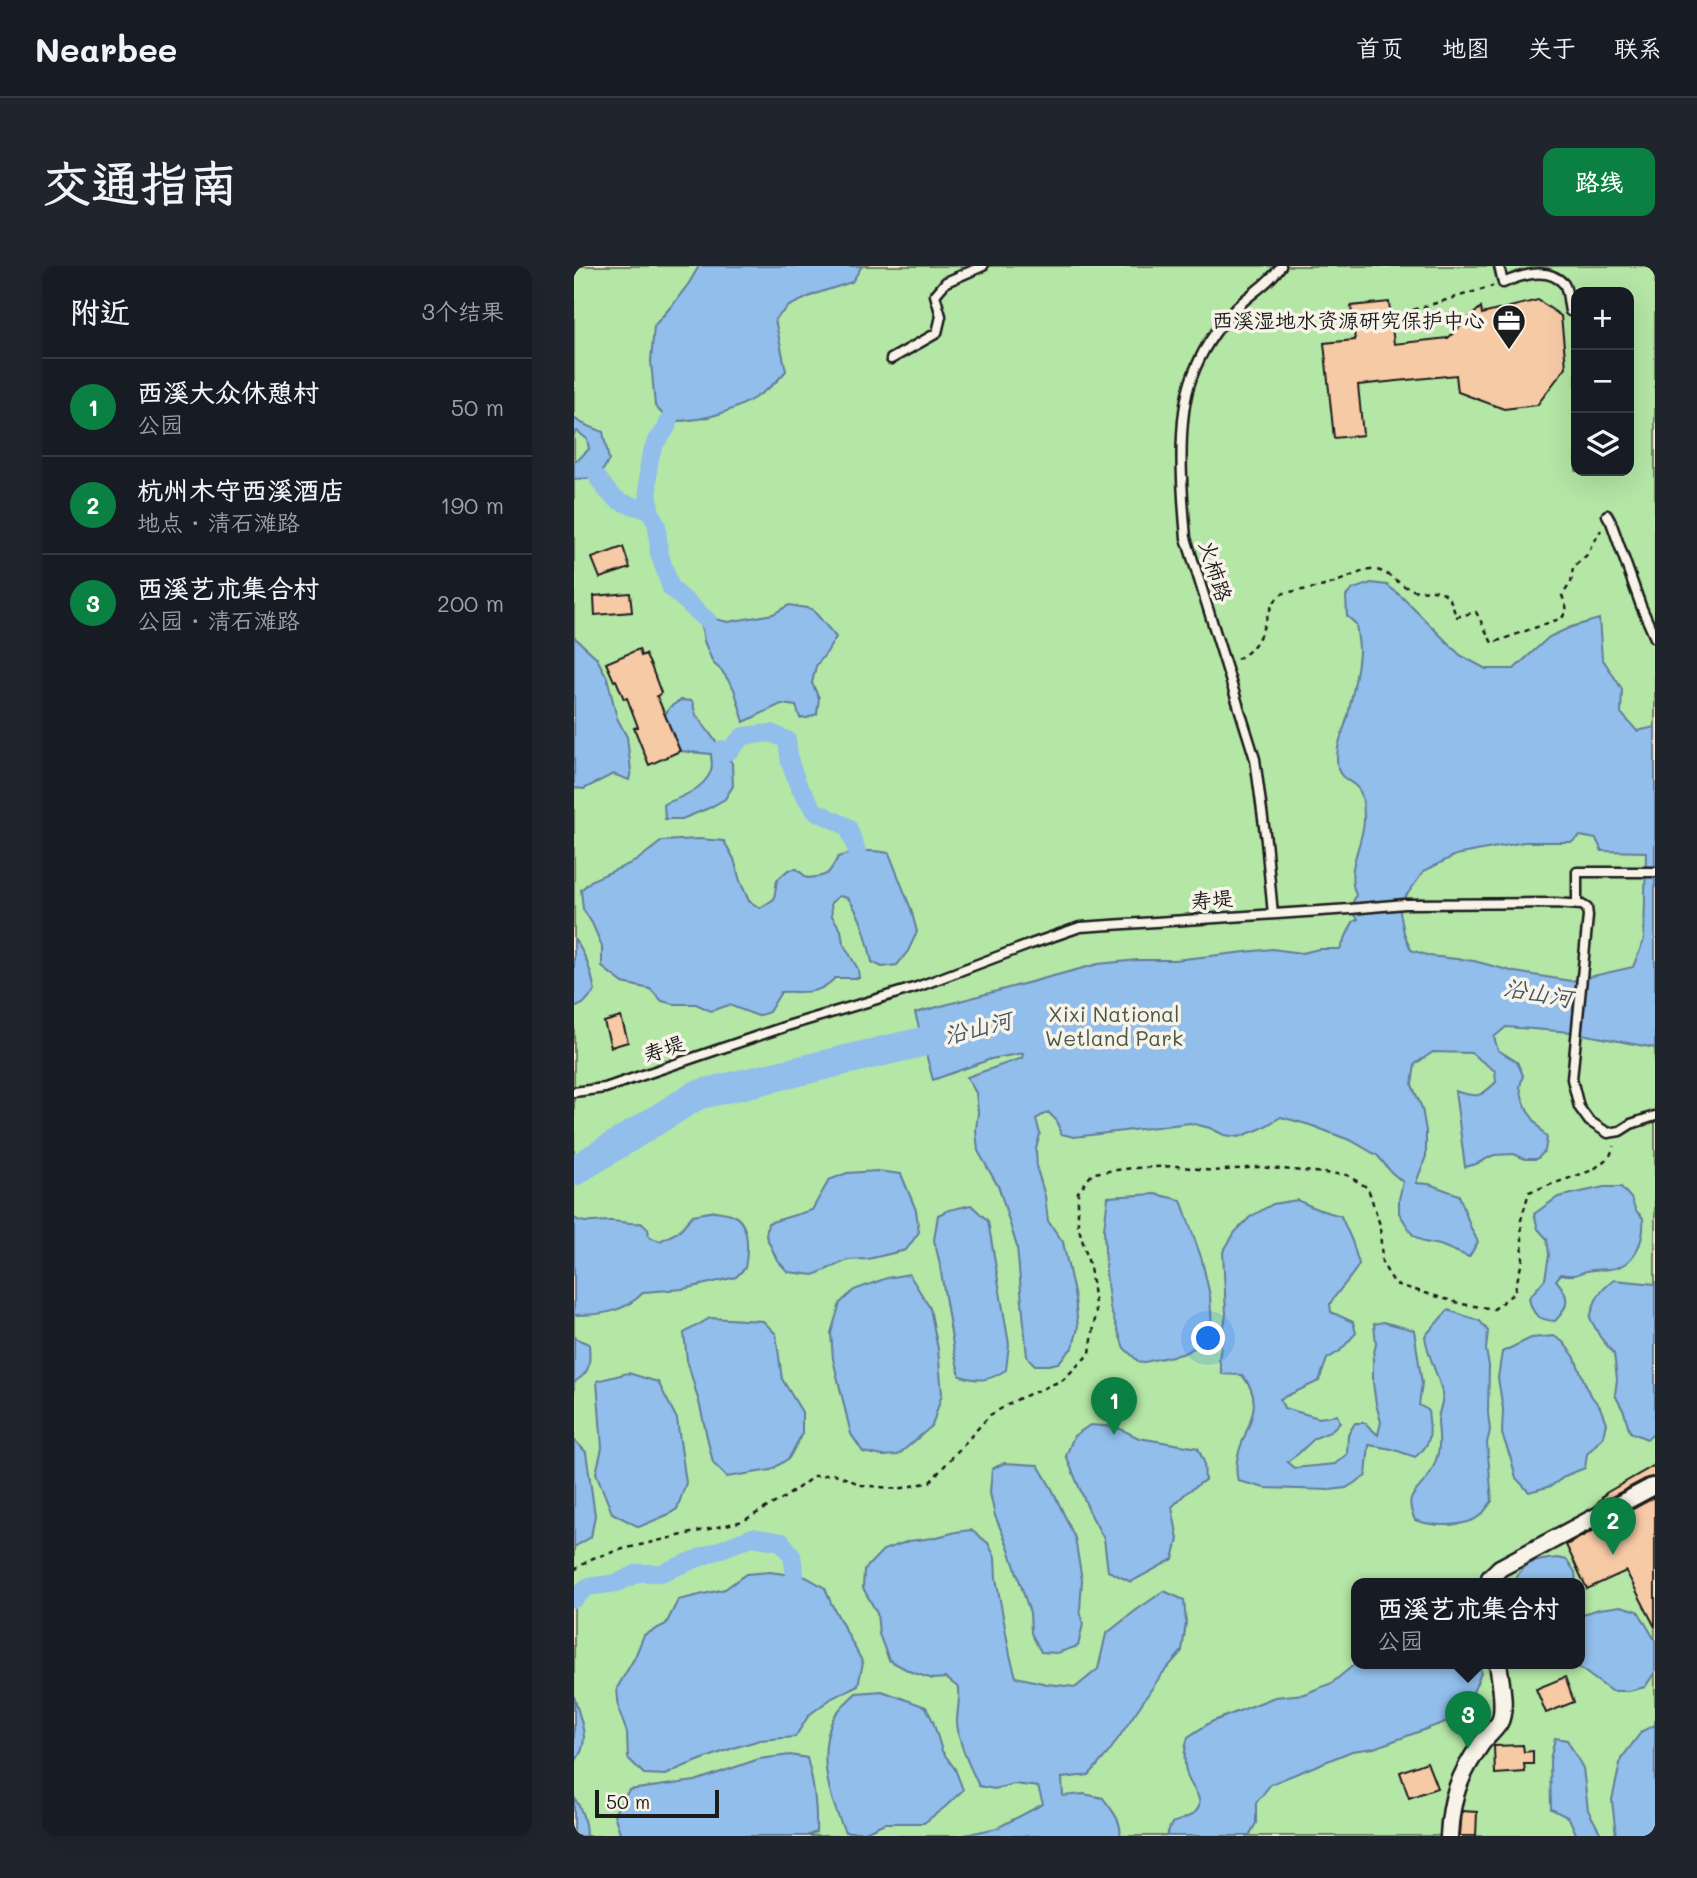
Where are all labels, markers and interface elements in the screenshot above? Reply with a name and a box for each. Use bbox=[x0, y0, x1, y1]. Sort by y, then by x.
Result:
text: Nearbee bbox=[35, 27, 178, 70]
text: 首页 bbox=[1356, 32, 1404, 63]
text: 地图 bbox=[1442, 32, 1490, 63]
text: 关于 bbox=[1528, 32, 1576, 63]
text: 联系 bbox=[1614, 32, 1662, 63]
button: 路线 bbox=[1543, 148, 1655, 216]
text: 交通指南 bbox=[42, 150, 238, 213]
map controls bbox=[1571, 287, 1634, 476]
button: + bbox=[1571, 287, 1634, 350]
text: 附近 bbox=[70, 291, 130, 331]
text: 3个结果 bbox=[422, 296, 504, 326]
office icon: 西溪湿地水资源研究保护中心 bbox=[1490, 302, 1528, 351]
place label: 西溪湿地水资源研究保护中心 bbox=[1212, 306, 1485, 333]
button: − bbox=[1571, 350, 1634, 413]
text: 西溪大众休憩村 bbox=[137, 375, 319, 409]
text: 1 bbox=[88, 392, 98, 422]
text: 50 m bbox=[451, 392, 504, 422]
text: 公园 bbox=[137, 409, 183, 439]
button: layers bbox=[1571, 413, 1634, 476]
text: 杭州木守西溪酒店 bbox=[137, 473, 345, 507]
text: 2 bbox=[87, 490, 99, 520]
text: 190 m bbox=[440, 490, 504, 520]
text: 地点 · 清石滩路 bbox=[137, 507, 300, 537]
street label: 火柿路 bbox=[1194, 536, 1239, 605]
text: 西溪艺术集合村 bbox=[137, 571, 319, 605]
text: 3 bbox=[86, 588, 100, 618]
text: 200 m bbox=[437, 588, 504, 618]
text: 公园 · 清石滩路 bbox=[137, 605, 300, 635]
street label: 寿堤 bbox=[1190, 884, 1234, 913]
water label: 沿山河 bbox=[1502, 971, 1579, 1013]
park label: Xixi National Wetland Park bbox=[1045, 1000, 1183, 1051]
water label: 沿山河 bbox=[941, 1003, 1019, 1050]
street label: 寿堤 bbox=[639, 1028, 688, 1067]
your location bbox=[1191, 1321, 1225, 1355]
pin: 1 bbox=[1091, 1377, 1137, 1435]
pin: 2 bbox=[1590, 1497, 1636, 1555]
popup bbox=[1351, 1578, 1585, 1669]
text: 西溪艺术集合村 bbox=[1377, 1591, 1559, 1625]
text: 公园 bbox=[1377, 1625, 1423, 1655]
pin: 3 bbox=[1445, 1691, 1491, 1749]
scale bar bbox=[595, 1787, 719, 1819]
text: 50 m bbox=[606, 1789, 650, 1814]

